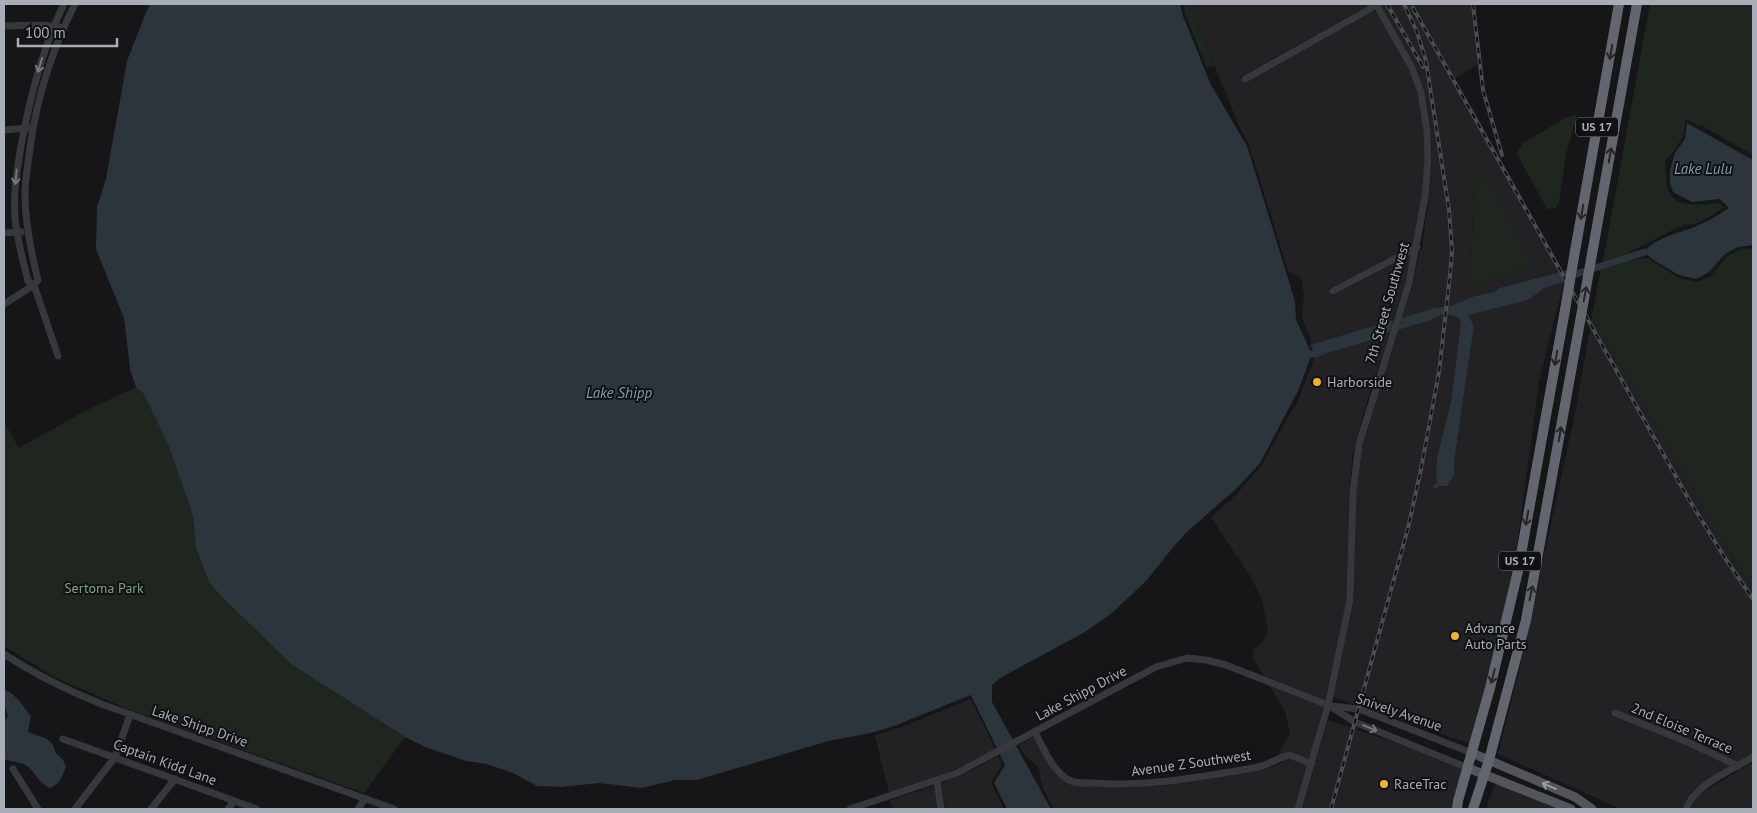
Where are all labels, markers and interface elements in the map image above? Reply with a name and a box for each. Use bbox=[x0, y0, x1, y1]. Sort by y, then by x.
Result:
scale bar bbox=[18, 15, 116, 47]
text: 100 m bbox=[25, 23, 66, 42]
one-way arrow bbox=[1605, 43, 1615, 59]
one-way arrow bbox=[34, 57, 44, 73]
road number: US 17 bbox=[1576, 118, 1618, 136]
one-way arrow bbox=[1606, 147, 1616, 163]
water label: Lake Lulu bbox=[1674, 159, 1732, 178]
one-way arrow bbox=[11, 168, 21, 184]
one-way arrow bbox=[1576, 203, 1586, 219]
street label: 7th Street Southwest bbox=[1361, 240, 1413, 366]
one-way arrow bbox=[1581, 286, 1591, 302]
one-way arrow bbox=[1550, 349, 1560, 365]
place label: Harborside bbox=[1327, 373, 1392, 391]
marker: Harborside bbox=[1311, 376, 1323, 388]
water label: Lake Shipp bbox=[586, 383, 652, 402]
one-way arrow bbox=[1556, 426, 1566, 442]
one-way arrow bbox=[1522, 509, 1532, 525]
road number: US 17 bbox=[1499, 552, 1541, 570]
park label: Sertoma Park bbox=[64, 579, 144, 597]
one-way arrow bbox=[1527, 586, 1536, 602]
place label: Advance Auto Parts bbox=[1465, 619, 1527, 653]
marker: Advance Auto Parts bbox=[1449, 630, 1461, 642]
street label: Lake Shipp Drive bbox=[1032, 661, 1130, 725]
one-way arrow bbox=[1488, 668, 1497, 684]
street label: Snively Avenue bbox=[1354, 689, 1444, 735]
street label: 2nd Eloise Terrace bbox=[1629, 699, 1735, 757]
street label: Lake Shipp Drive bbox=[150, 701, 250, 751]
one-way arrow bbox=[1363, 725, 1378, 734]
street label: Captain Kidd Lane bbox=[111, 735, 219, 789]
street label: Avenue Z Southwest bbox=[1130, 746, 1252, 780]
place label: RaceTrac bbox=[1394, 775, 1447, 793]
marker: RaceTrac bbox=[1378, 778, 1390, 790]
one-way arrow bbox=[1542, 781, 1557, 791]

